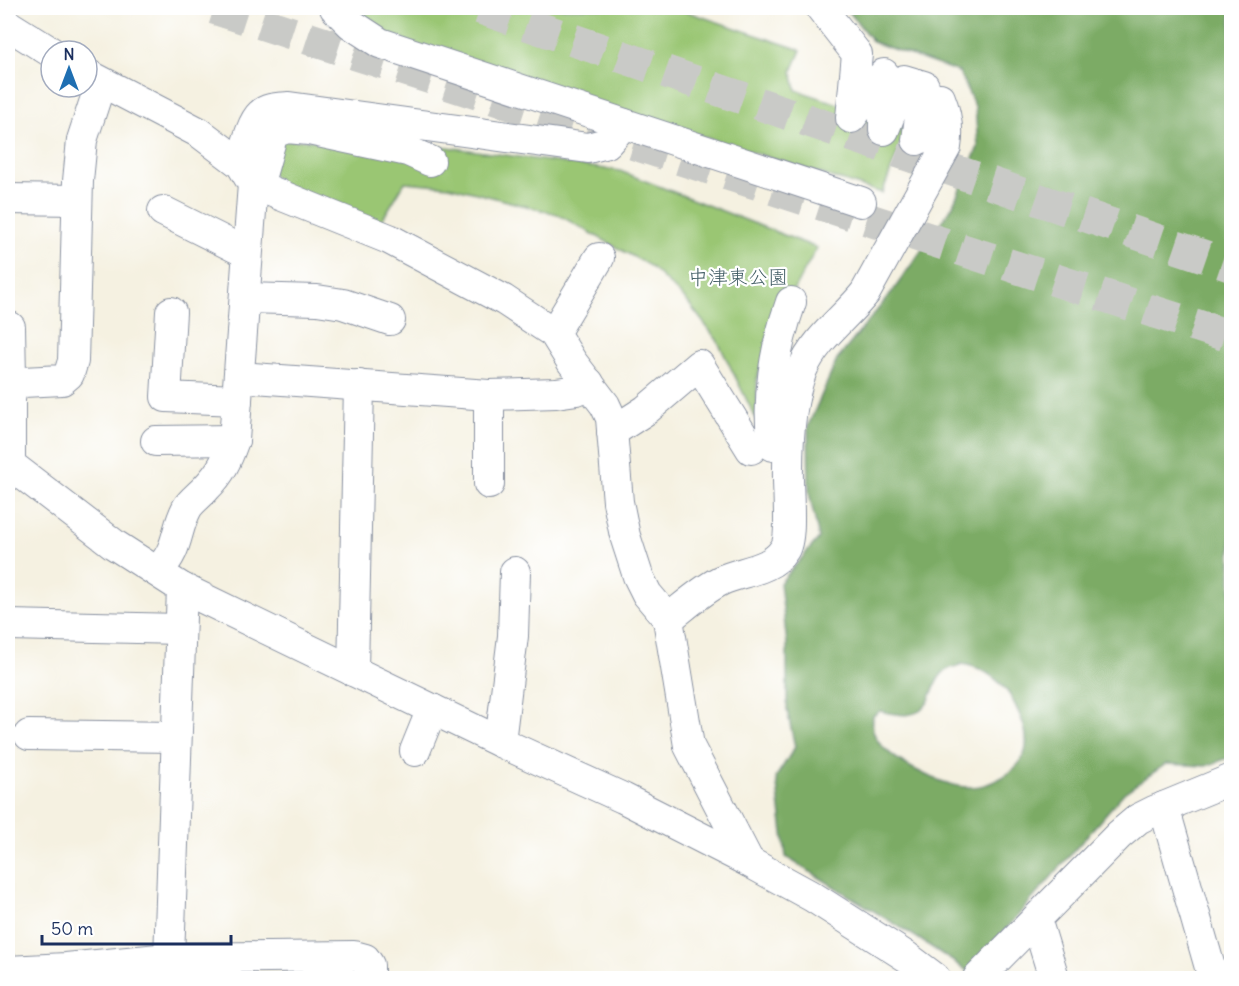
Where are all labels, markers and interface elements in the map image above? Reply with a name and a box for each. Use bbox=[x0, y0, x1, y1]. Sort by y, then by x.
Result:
north arrow bbox=[39, 39, 99, 99]
text: N bbox=[63, 44, 75, 64]
park label: 中津東公園 bbox=[688, 264, 788, 289]
scale bar bbox=[42, 908, 231, 946]
text: 50 m bbox=[51, 917, 93, 940]

